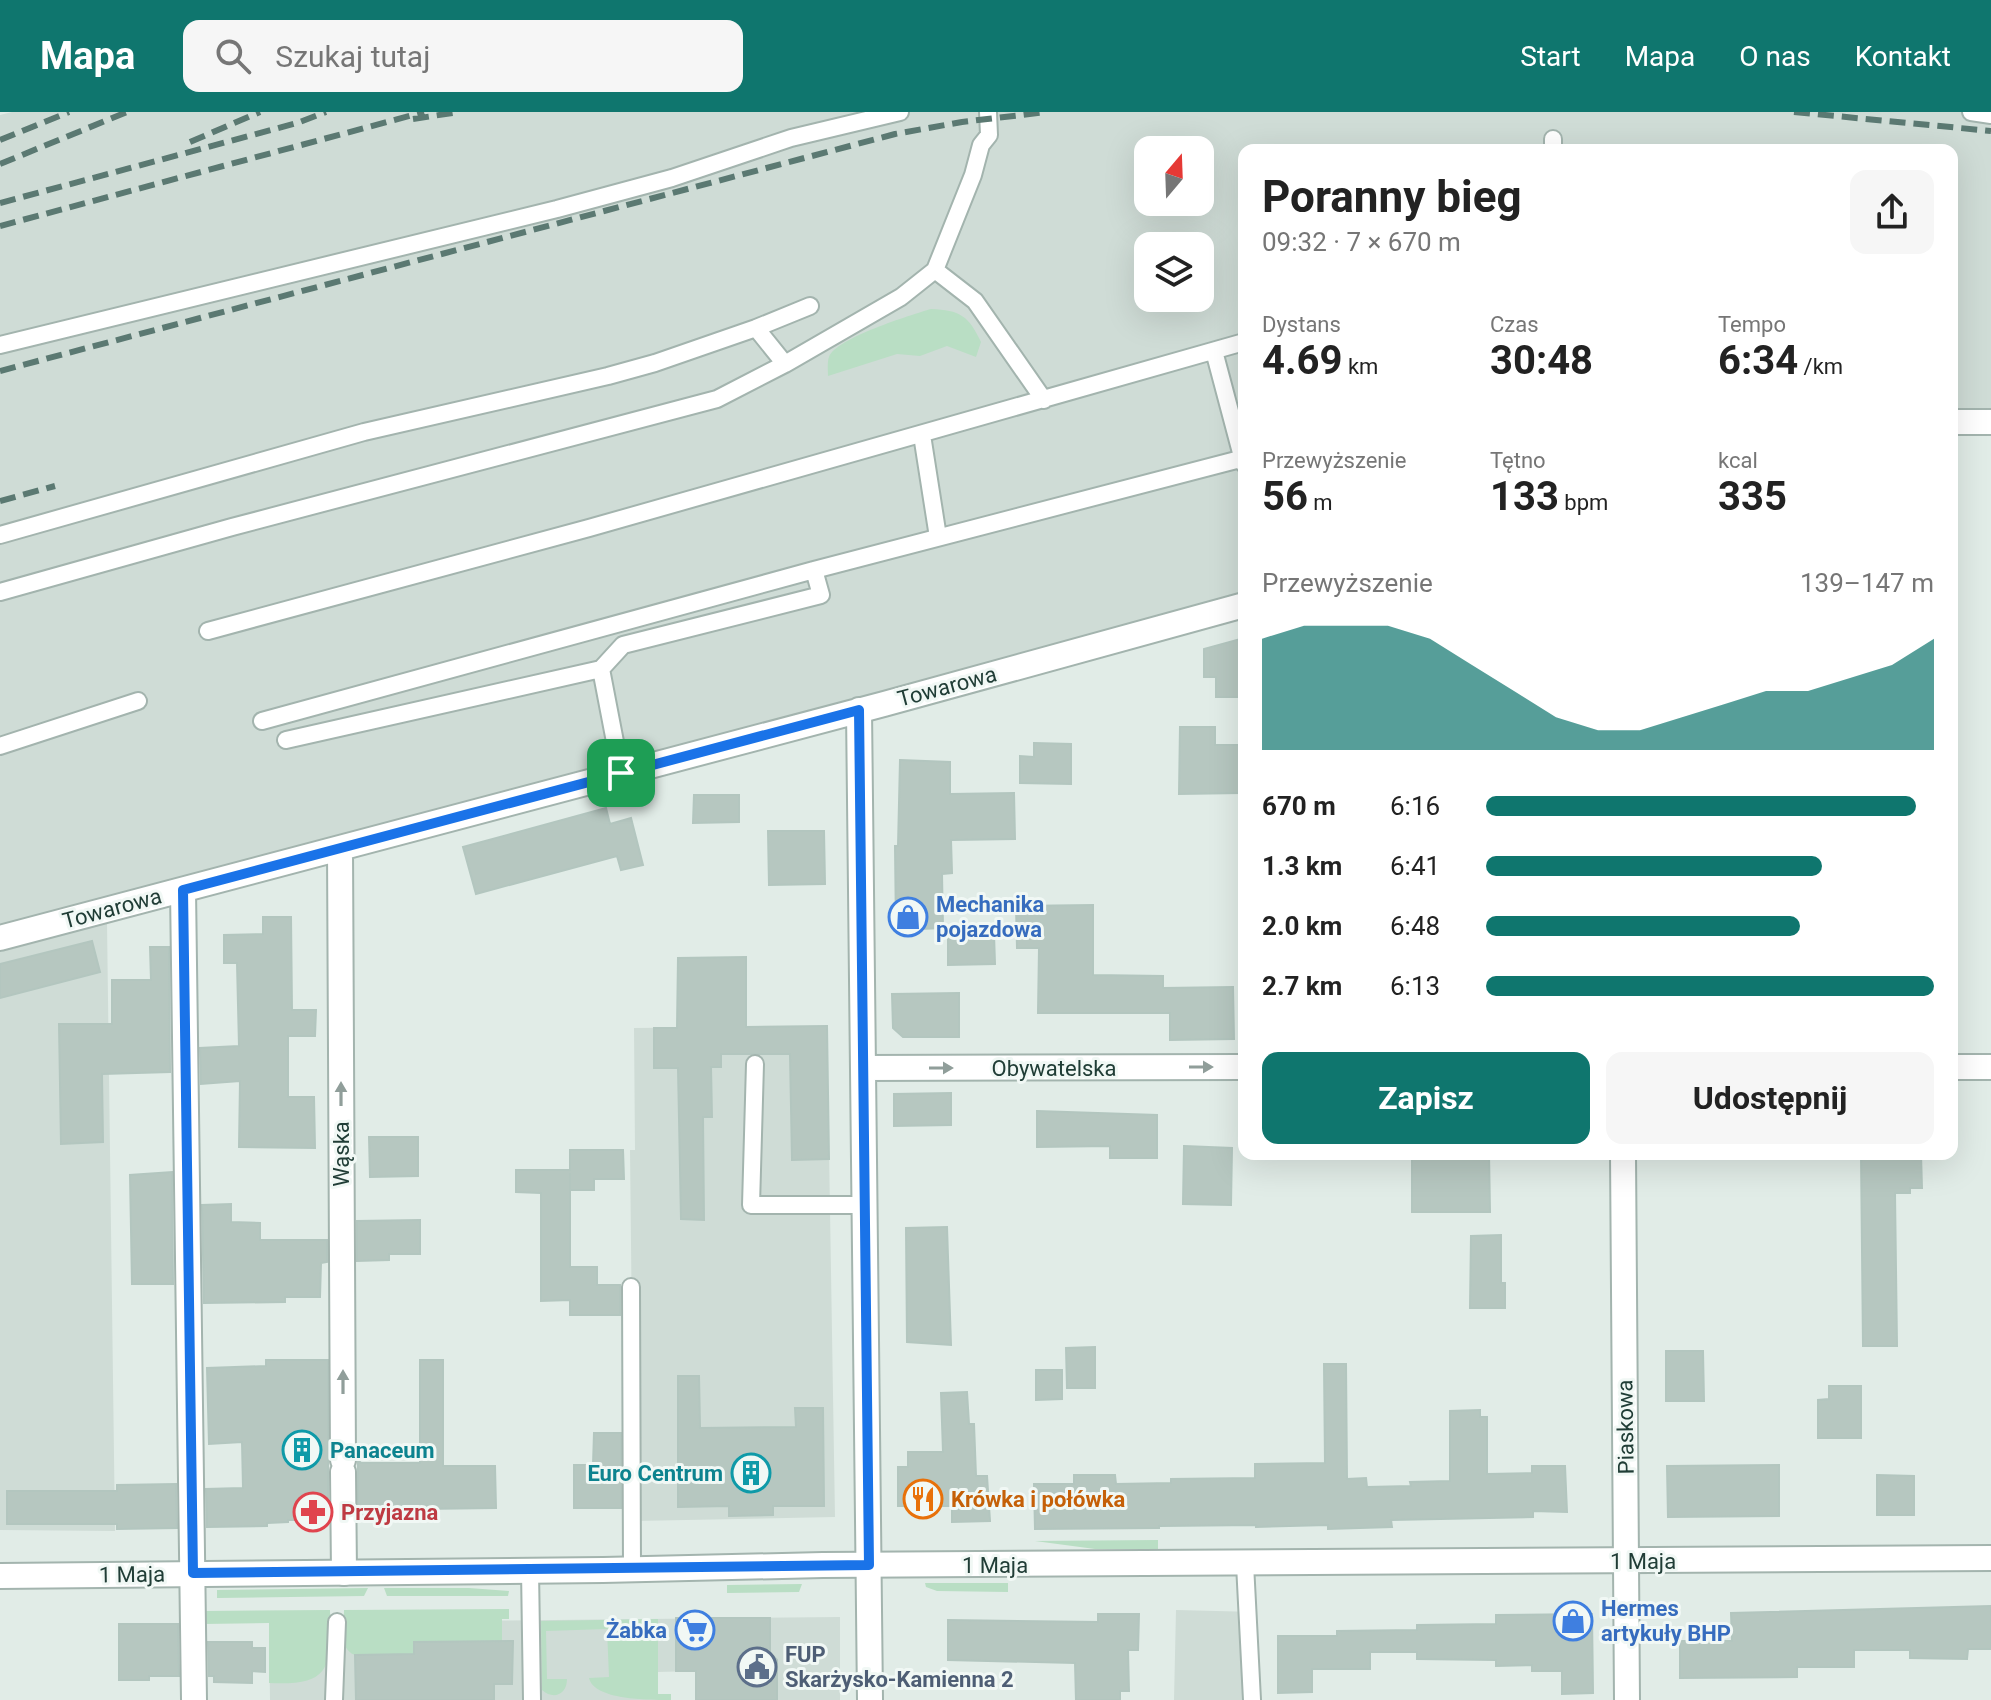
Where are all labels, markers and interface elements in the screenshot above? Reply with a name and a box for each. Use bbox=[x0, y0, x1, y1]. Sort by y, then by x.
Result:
search box bbox=[183, 20, 743, 92]
text: Mapa bbox=[40, 34, 135, 78]
icon: search bbox=[211, 34, 255, 78]
text: Szukaj tutaj bbox=[275, 39, 430, 74]
text: Start bbox=[1520, 40, 1581, 73]
text: Mapa bbox=[1625, 40, 1695, 73]
text: O nas bbox=[1739, 40, 1811, 73]
text: Kontakt bbox=[1855, 40, 1951, 73]
north arrow bbox=[1134, 136, 1214, 216]
map controls bbox=[1134, 136, 1214, 312]
button: share bbox=[1850, 170, 1934, 254]
text: Poranny bieg bbox=[1262, 171, 1522, 223]
text: 09:32 · 7 × 670 m bbox=[1262, 227, 1461, 257]
button: layers bbox=[1134, 232, 1214, 312]
text: Dystans bbox=[1262, 312, 1341, 337]
text: Czas bbox=[1490, 312, 1539, 337]
text: Tempo bbox=[1718, 312, 1786, 337]
text: 4.69 bbox=[1262, 337, 1342, 384]
text: 30:48 bbox=[1490, 337, 1593, 384]
text: 6:34 bbox=[1718, 337, 1798, 384]
text: km bbox=[1342, 354, 1378, 379]
text: /km bbox=[1798, 354, 1843, 379]
text: Przewyższenie bbox=[1262, 448, 1407, 473]
text: Tętno bbox=[1490, 448, 1546, 473]
text: kcal bbox=[1718, 448, 1758, 473]
text: 56 bbox=[1262, 473, 1308, 520]
text: 133 bbox=[1490, 473, 1559, 520]
text: 335 bbox=[1718, 473, 1787, 520]
text: m bbox=[1308, 490, 1333, 515]
text: bpm bbox=[1559, 490, 1608, 515]
text: Przewyższenie bbox=[1262, 568, 1433, 598]
text: 139–147 m bbox=[1800, 568, 1934, 598]
street label: Towarowa bbox=[895, 661, 999, 712]
pin bbox=[587, 739, 655, 807]
icon: arrive bbox=[599, 751, 643, 795]
text: 670 m bbox=[1262, 791, 1336, 821]
text: 6:16 bbox=[1390, 791, 1440, 821]
text: 1.3 km bbox=[1262, 851, 1342, 881]
text: 6:41 bbox=[1390, 851, 1440, 881]
street label: Towarowa bbox=[60, 883, 164, 934]
place label: Mechanika pojazdowa bbox=[936, 892, 1045, 942]
shop icon: Mechanika pojazdowa bbox=[887, 896, 929, 938]
text: 2.0 km bbox=[1262, 911, 1342, 941]
text: 6:48 bbox=[1390, 911, 1440, 941]
text: 2.7 km bbox=[1262, 971, 1342, 1001]
text: 6:13 bbox=[1390, 971, 1440, 1001]
button: Zapisz bbox=[1262, 1052, 1590, 1144]
button: Udostępnij bbox=[1606, 1052, 1934, 1144]
street label: Obywatelska bbox=[992, 1056, 1116, 1081]
one-way arrow bbox=[1189, 1061, 1214, 1073]
one-way arrow bbox=[929, 1062, 954, 1074]
one-way arrow bbox=[335, 1081, 347, 1106]
street label: Wąska bbox=[329, 1121, 354, 1187]
one-way arrow bbox=[337, 1369, 349, 1394]
street label: Piaskowa bbox=[1612, 1379, 1639, 1475]
building icon: Panaceum bbox=[281, 1429, 323, 1471]
place label: Panaceum bbox=[330, 1438, 435, 1463]
building icon: Euro Centrum bbox=[730, 1452, 772, 1494]
place label: Euro Centrum bbox=[587, 1461, 723, 1486]
restaurant icon: Krówka i połówka bbox=[902, 1478, 944, 1520]
place label: Krówka i połówka bbox=[951, 1487, 1125, 1512]
pharmacy icon: Przyjazna bbox=[292, 1491, 334, 1533]
place label: Przyjazna bbox=[341, 1500, 439, 1525]
street label: 1 Maja bbox=[1610, 1549, 1676, 1574]
street label: 1 Maja bbox=[962, 1553, 1028, 1578]
street label: 1 Maja bbox=[99, 1561, 165, 1588]
place label: Hermes artykuły BHP bbox=[1601, 1596, 1731, 1646]
shop icon: Hermes artykuły BHP bbox=[1552, 1600, 1594, 1642]
supermarket icon: Żabka bbox=[674, 1609, 716, 1651]
place label: Żabka bbox=[606, 1618, 667, 1643]
place label: FUP Skarżysko-Kamienna 2 bbox=[785, 1642, 1014, 1692]
public building icon: FUP Skarżysko-Kamienna 2 bbox=[736, 1646, 778, 1688]

